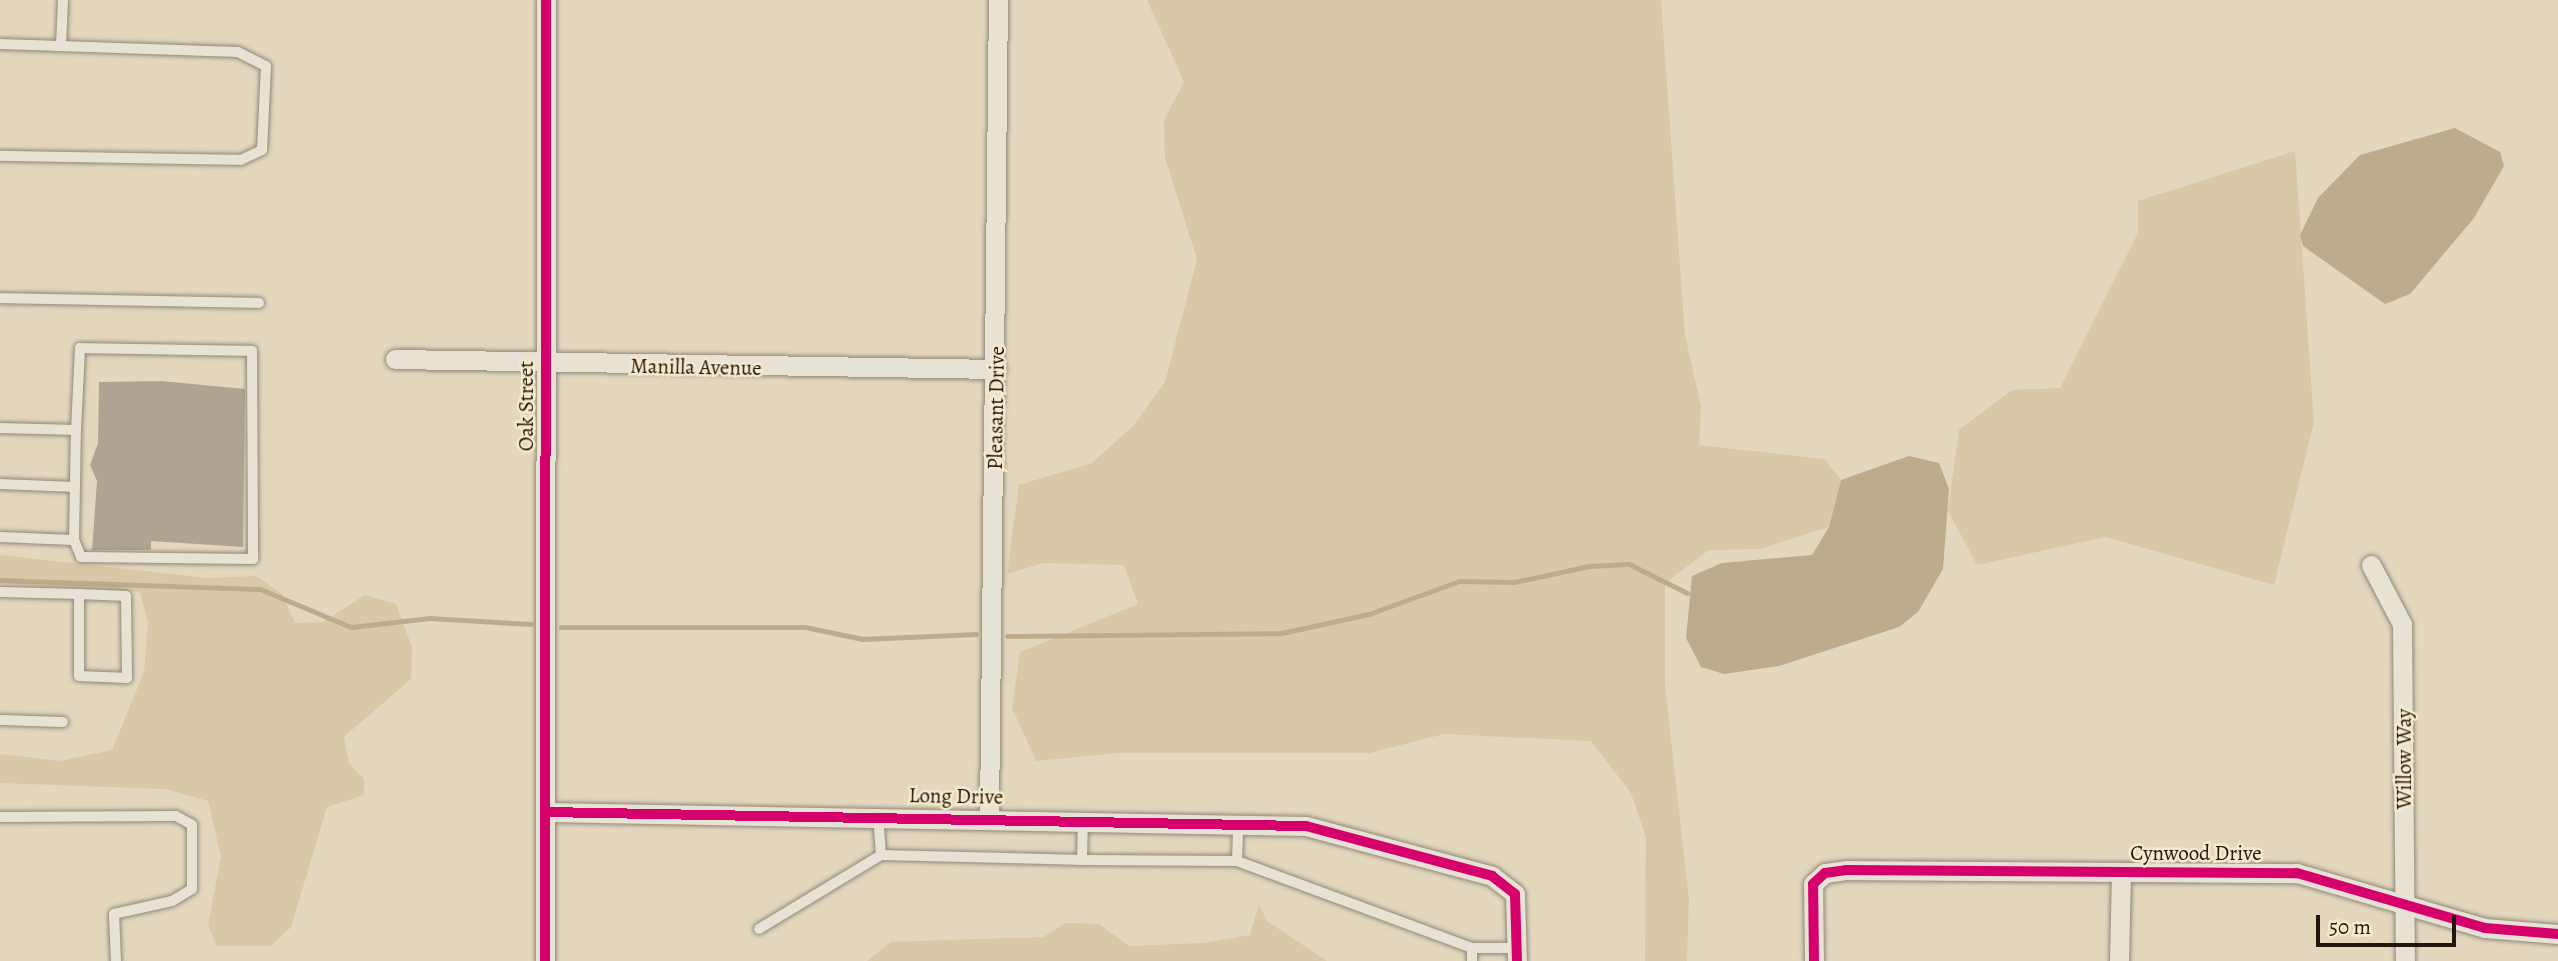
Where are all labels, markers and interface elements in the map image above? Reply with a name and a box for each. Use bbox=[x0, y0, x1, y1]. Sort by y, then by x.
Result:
street label: Pleasant Drive bbox=[982, 346, 1010, 470]
street label: Manilla Avenue bbox=[630, 353, 762, 381]
street label: Oak Street bbox=[513, 361, 539, 451]
street label: Willow Way bbox=[2391, 709, 2417, 809]
street label: Long Drive bbox=[909, 783, 1003, 809]
street label: Cynwood Drive bbox=[2130, 840, 2262, 866]
scale bar bbox=[2320, 902, 2460, 946]
text: 50 m bbox=[2329, 913, 2371, 941]

